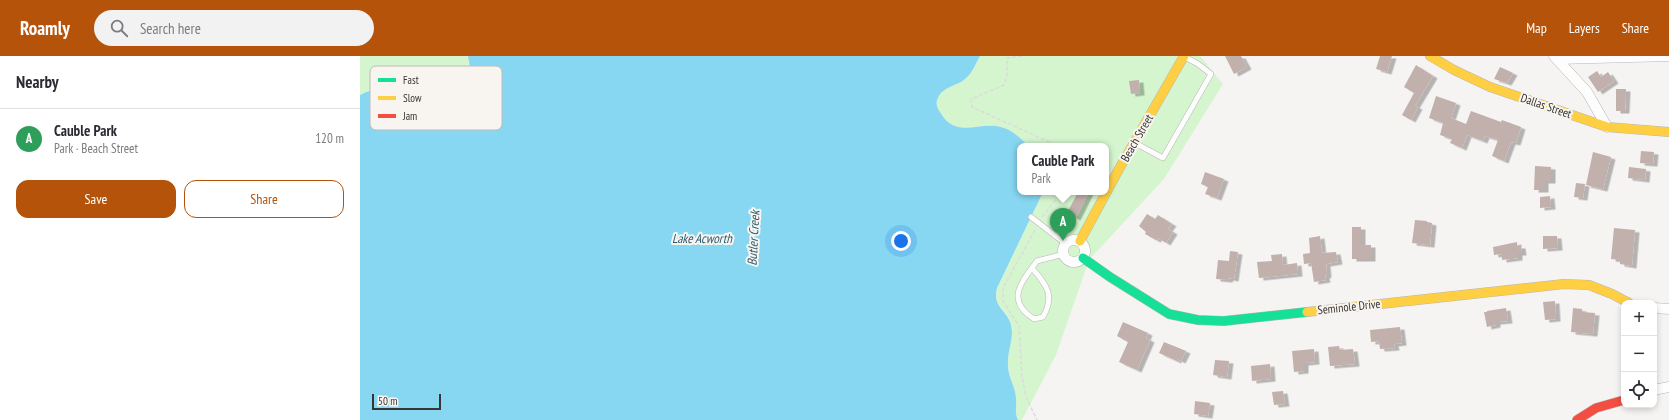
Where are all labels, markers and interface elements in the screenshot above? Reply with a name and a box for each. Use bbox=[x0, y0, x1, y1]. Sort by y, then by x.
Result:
search box bbox=[94, 10, 374, 46]
text: Roamly bbox=[20, 16, 70, 40]
icon: search bbox=[108, 17, 130, 39]
text: Search here bbox=[140, 19, 201, 38]
text: Map bbox=[1526, 19, 1547, 37]
text: Layers bbox=[1569, 19, 1600, 37]
text: Share bbox=[1622, 19, 1649, 37]
legend bbox=[370, 66, 502, 130]
text: Nearby bbox=[16, 71, 59, 93]
text: Fast bbox=[403, 73, 419, 87]
street label: Dallas Street bbox=[1519, 90, 1574, 121]
text: Slow bbox=[403, 91, 422, 105]
text: Jam bbox=[402, 109, 417, 123]
street label: Beach Street bbox=[1117, 111, 1156, 164]
text: Cauble Park bbox=[54, 121, 117, 140]
text: A bbox=[26, 130, 32, 147]
text: 120 m bbox=[315, 130, 344, 147]
text: Park · Beach Street bbox=[54, 140, 138, 157]
popup bbox=[1017, 143, 1109, 195]
text: Cauble Park bbox=[1032, 151, 1095, 170]
text: Park bbox=[1032, 170, 1051, 187]
button: Save bbox=[16, 180, 176, 218]
button: Share bbox=[184, 180, 344, 218]
water label: Butler Creek bbox=[744, 208, 764, 266]
pin: A bbox=[1050, 208, 1076, 241]
water label: Lake Acworth bbox=[672, 230, 733, 247]
your location bbox=[891, 231, 911, 251]
street label: Seminole Drive bbox=[1317, 296, 1381, 317]
map controls bbox=[1621, 300, 1657, 408]
button: + bbox=[1621, 300, 1657, 336]
button: − bbox=[1621, 336, 1657, 372]
button: locate bbox=[1621, 372, 1657, 408]
scale bar bbox=[372, 392, 441, 411]
text: 50 m bbox=[378, 394, 397, 408]

